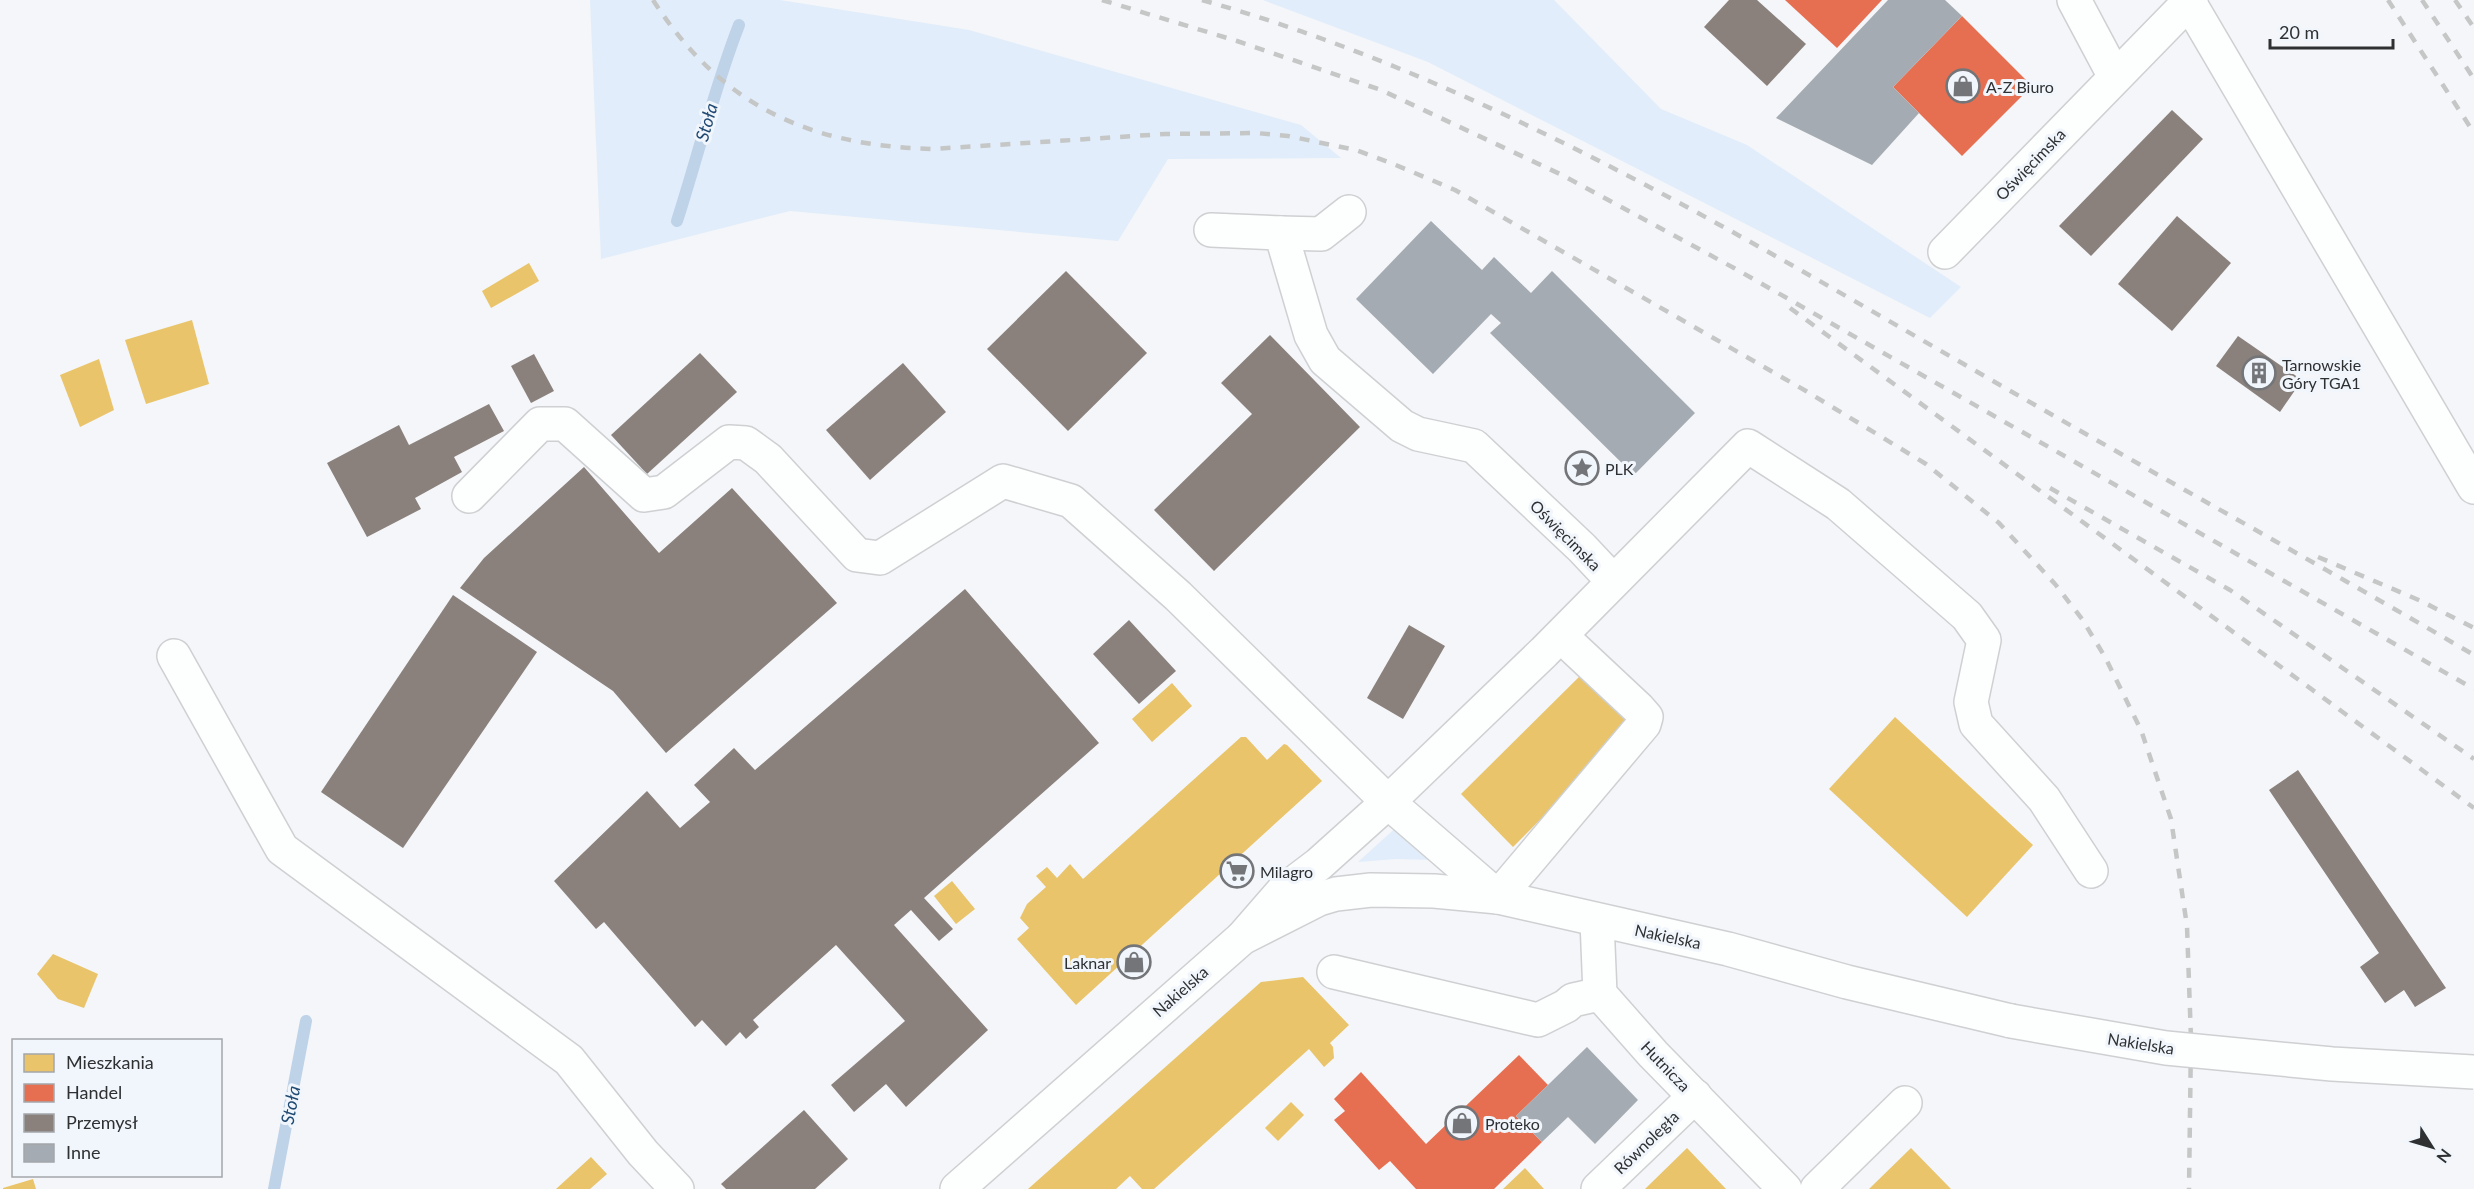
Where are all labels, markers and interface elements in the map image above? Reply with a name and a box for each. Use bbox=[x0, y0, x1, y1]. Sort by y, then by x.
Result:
scale bar bbox=[2270, 12, 2393, 50]
text: 20 m bbox=[2279, 21, 2319, 43]
shop icon: A-Z Biuro bbox=[1945, 68, 1981, 104]
place label: A-Z Biuro bbox=[1986, 77, 2054, 96]
water label: Stoła bbox=[690, 100, 722, 144]
street label: Oświęcimska bbox=[1991, 124, 2069, 204]
building icon: Tarnowskie Góry TGA1 bbox=[2241, 355, 2277, 391]
place label: Tarnowskie Góry TGA1 bbox=[2282, 355, 2361, 392]
place icon: PLK bbox=[1564, 450, 1600, 486]
place label: PLK bbox=[1605, 459, 1634, 478]
street label: Oświęcimska bbox=[1527, 496, 1605, 574]
supermarket icon: Milagro bbox=[1219, 853, 1255, 889]
place label: Milagro bbox=[1260, 862, 1313, 881]
street label: Nakielska bbox=[1633, 920, 1703, 952]
shop icon: Laknar bbox=[1116, 944, 1152, 980]
place label: Laknar bbox=[1064, 953, 1111, 972]
street label: Nakielska bbox=[1148, 962, 1212, 1020]
street label: Nakielska bbox=[2106, 1028, 2176, 1058]
street label: Hutnicza bbox=[1638, 1037, 1694, 1095]
legend bbox=[12, 1039, 222, 1177]
text: Mieszkania bbox=[66, 1051, 154, 1073]
text: Handel bbox=[66, 1081, 122, 1103]
water label: Stoła bbox=[276, 1084, 304, 1126]
shop icon: Proteko bbox=[1444, 1105, 1480, 1141]
street label: Równoległa bbox=[1610, 1107, 1682, 1177]
text: Przemysł bbox=[66, 1111, 138, 1133]
place label: Proteko bbox=[1485, 1114, 1540, 1133]
north arrow bbox=[2402, 1117, 2462, 1177]
text: Inne bbox=[66, 1141, 101, 1163]
text: N bbox=[2433, 1146, 2456, 1167]

